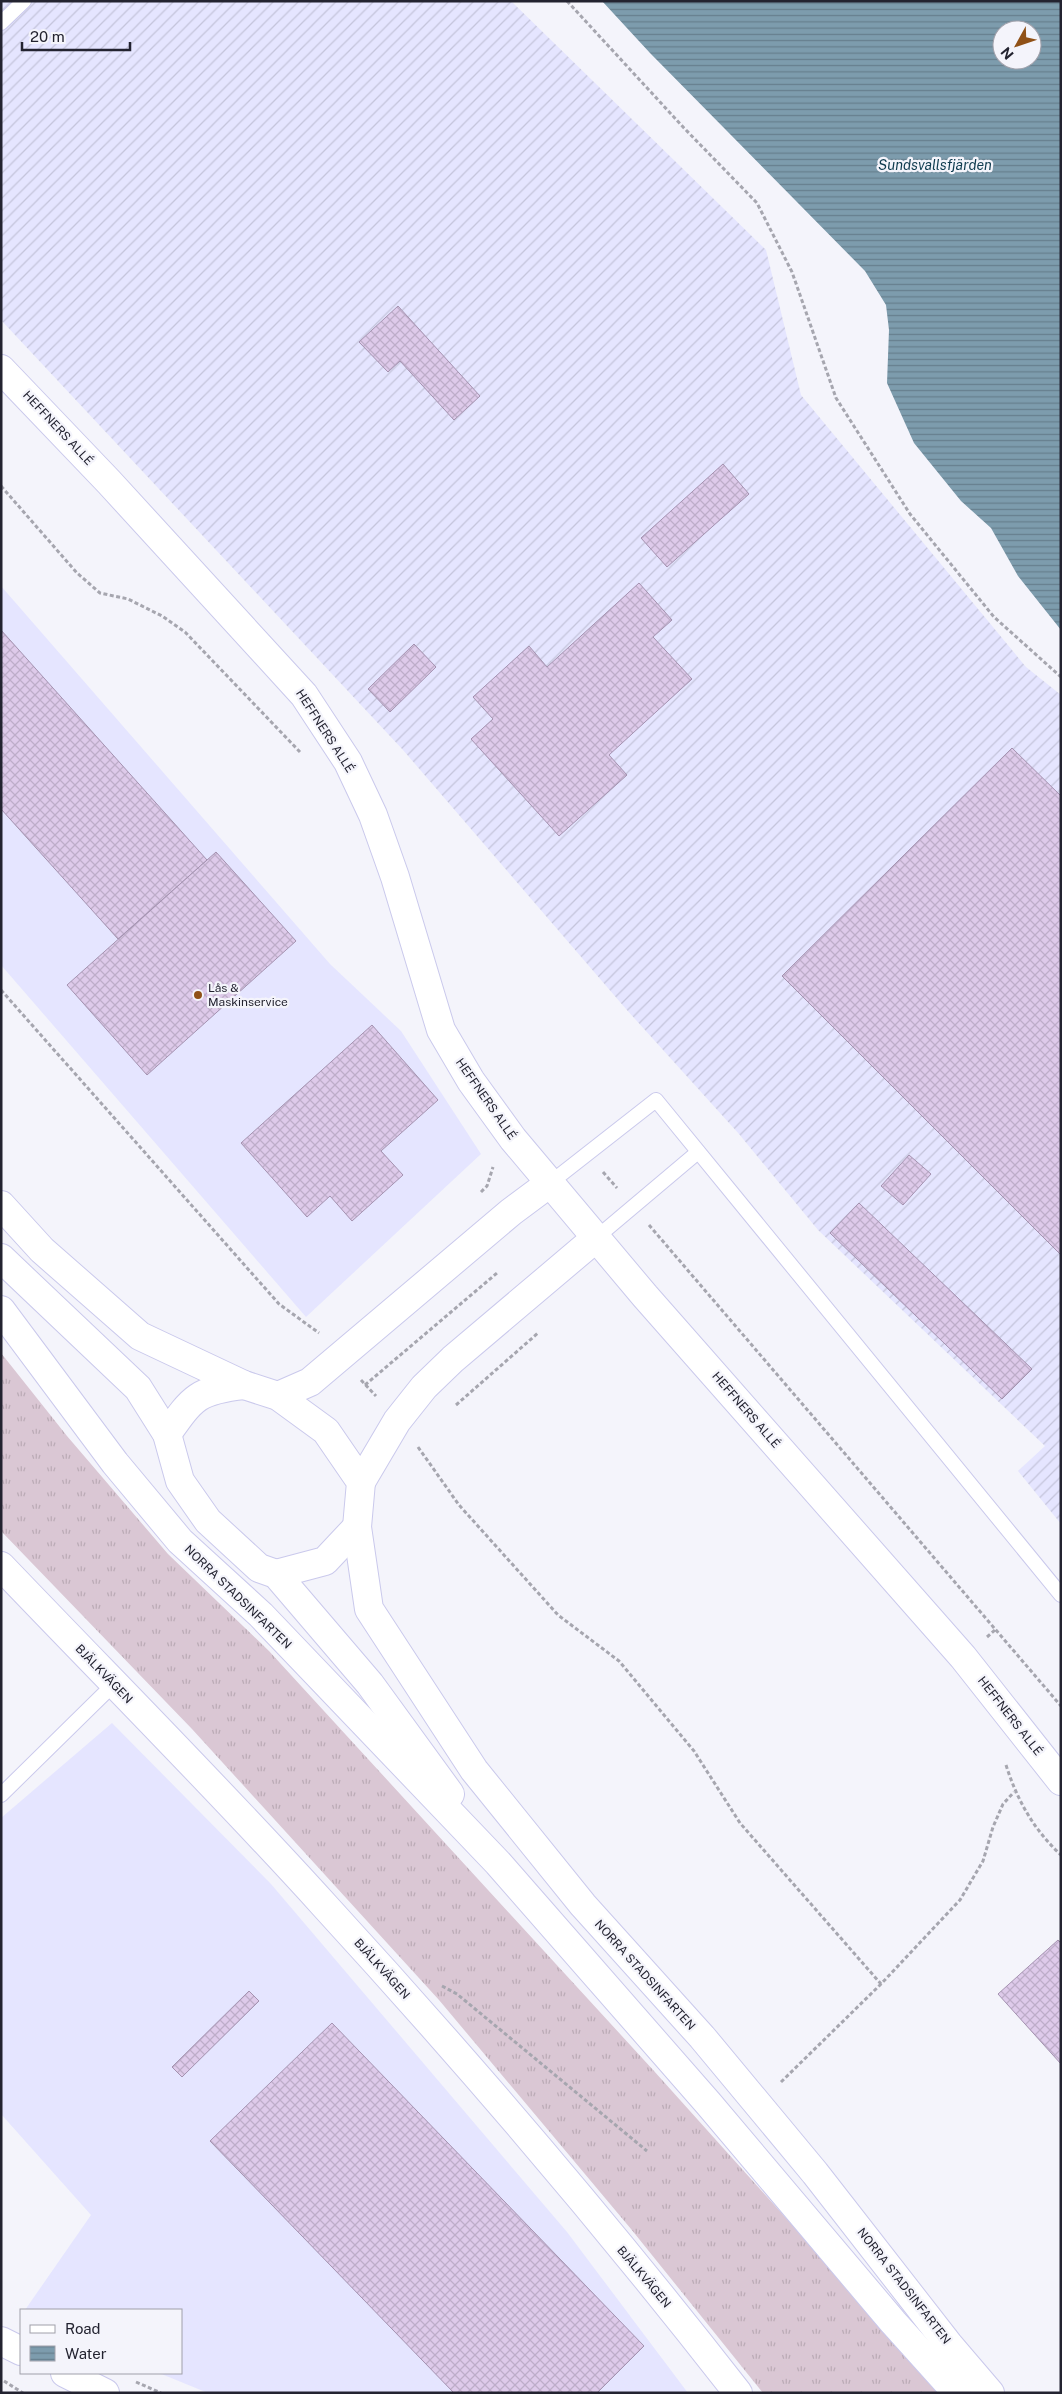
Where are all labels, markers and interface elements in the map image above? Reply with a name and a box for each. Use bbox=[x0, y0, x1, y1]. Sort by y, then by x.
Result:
scale bar bbox=[22, 20, 130, 52]
north arrow bbox=[992, 20, 1042, 70]
text: 20 m bbox=[30, 28, 65, 45]
text: N bbox=[997, 44, 1017, 63]
water label: Sundsvallsfjärden bbox=[878, 157, 992, 173]
street label: HEFFNERS ALLÉ bbox=[20, 388, 96, 468]
street label: HEFFNERS ALLÉ bbox=[293, 687, 357, 775]
place label: Lås & Maskinservice bbox=[208, 981, 288, 1009]
marker: Lås & Maskinservice bbox=[192, 989, 204, 1001]
street label: HEFFNERS ALLÉ bbox=[453, 1056, 519, 1142]
street label: HEFFNERS ALLÉ bbox=[709, 1369, 783, 1451]
street label: NORRA STADSINFARTEN bbox=[182, 1542, 294, 1652]
street label: BJÄLKVÄGEN bbox=[72, 1642, 136, 1706]
street label: HEFFNERS ALLÉ bbox=[975, 1674, 1045, 1758]
street label: NORRA STADSINFARTEN bbox=[592, 1917, 698, 2033]
street label: BJÄLKVÄGEN bbox=[351, 1936, 413, 2002]
street label: NORRA STADSINFARTEN bbox=[854, 2225, 954, 2347]
street label: BJÄLKVÄGEN bbox=[614, 2243, 674, 2311]
legend bbox=[20, 2309, 182, 2374]
text: Road bbox=[65, 2320, 101, 2337]
text: Water bbox=[65, 2345, 107, 2362]

